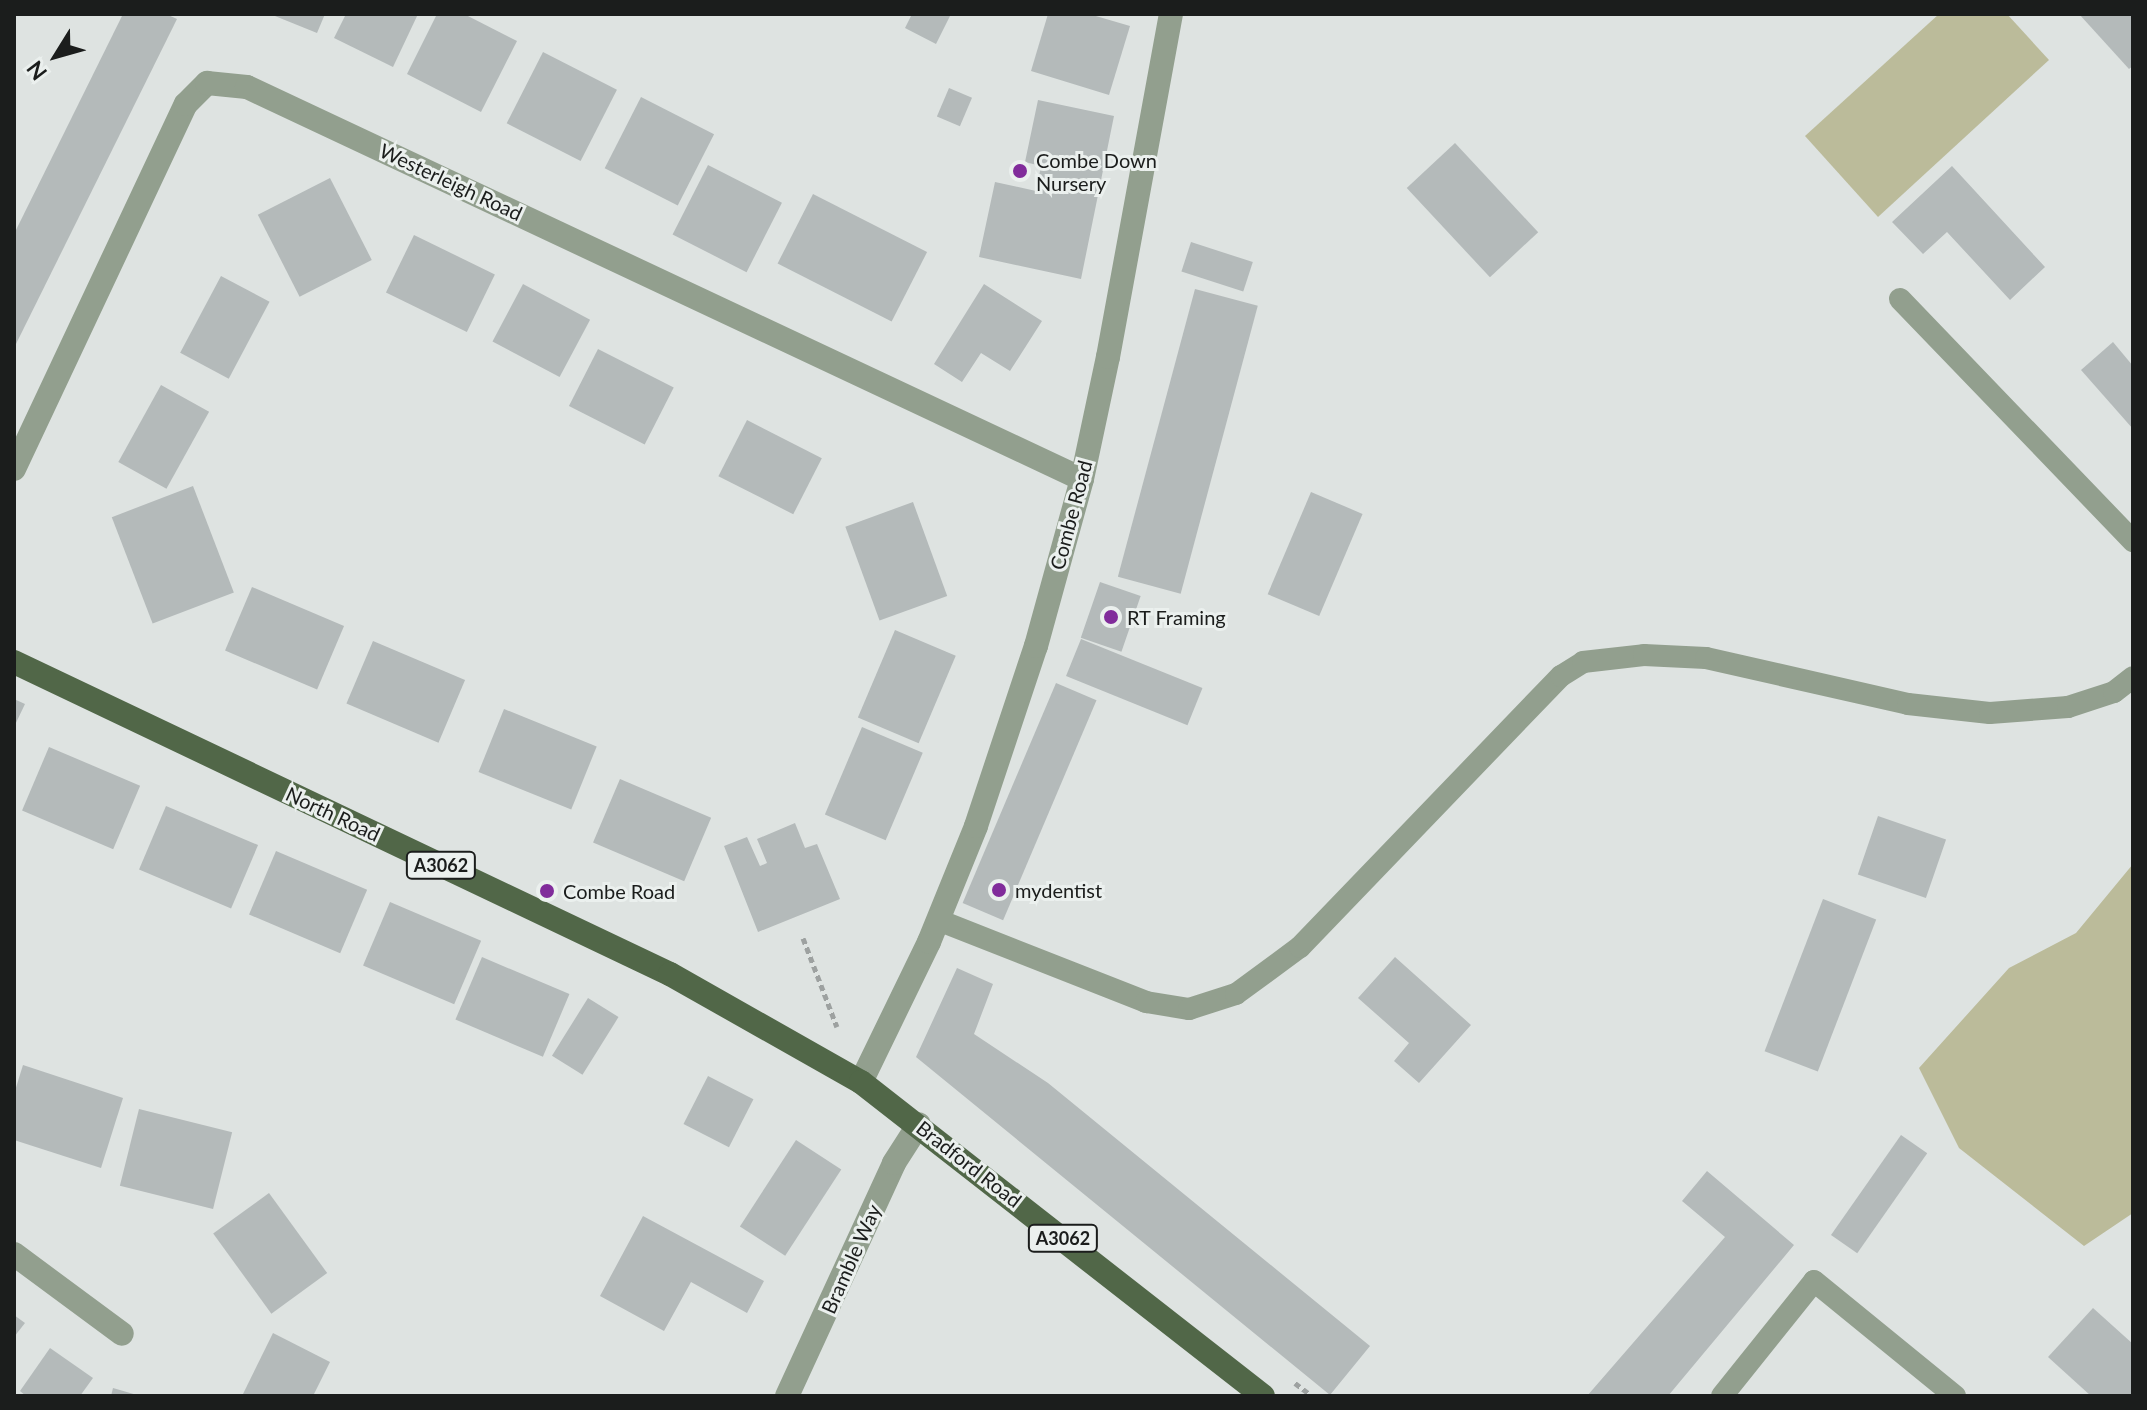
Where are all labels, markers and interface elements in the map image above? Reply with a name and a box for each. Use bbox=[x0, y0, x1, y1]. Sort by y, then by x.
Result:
north arrow bbox=[16, 16, 96, 96]
text: N bbox=[21, 56, 52, 86]
street label: Westerleigh Road bbox=[376, 138, 526, 226]
place label: Combe Down Nursery bbox=[1036, 148, 1157, 195]
marker: Combe Down Nursery bbox=[1011, 162, 1029, 180]
street label: Combe Road bbox=[1045, 458, 1097, 572]
place label: RT Framing bbox=[1127, 605, 1226, 629]
marker: RT Framing bbox=[1102, 608, 1120, 626]
street label: North Road bbox=[282, 782, 384, 846]
road number: A3062 bbox=[405, 851, 477, 879]
place label: mydentist bbox=[1015, 878, 1102, 902]
place label: Combe Road bbox=[563, 879, 675, 903]
marker: mydentist bbox=[990, 881, 1008, 899]
marker: Combe Road bbox=[538, 882, 556, 900]
street label: Bradford Road bbox=[912, 1116, 1026, 1212]
street label: Bramble Way bbox=[816, 1200, 886, 1318]
road number: A3062 bbox=[1027, 1224, 1099, 1252]

